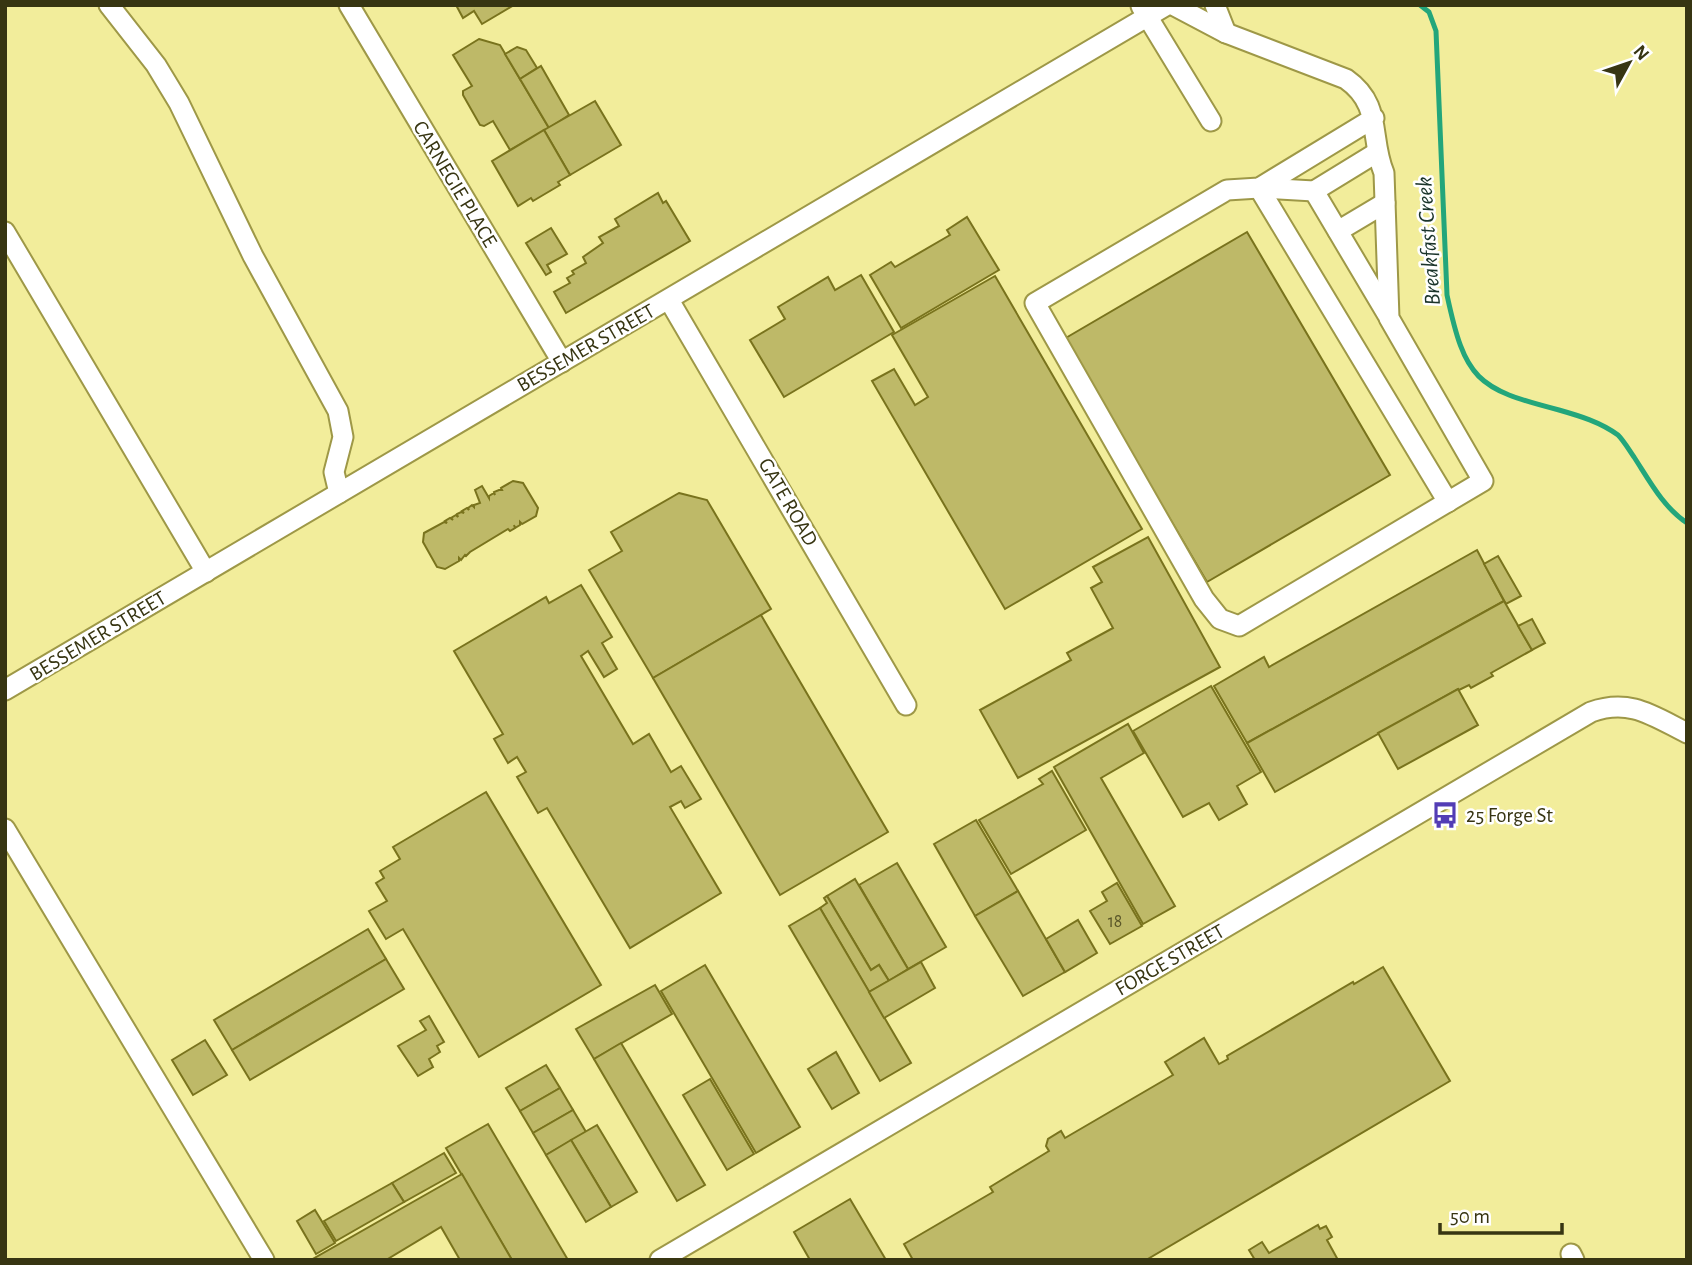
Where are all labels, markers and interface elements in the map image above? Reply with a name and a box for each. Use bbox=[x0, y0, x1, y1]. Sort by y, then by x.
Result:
north arrow bbox=[1594, 28, 1664, 98]
text: N bbox=[1629, 42, 1652, 64]
street label: CARNEGIE PLACE bbox=[409, 117, 501, 251]
water label: Breakfast Creek bbox=[1413, 175, 1445, 306]
street label: BESSEMER STREET bbox=[514, 300, 658, 396]
street label: GATE ROAD bbox=[754, 454, 822, 550]
street label: BESSEMER STREET bbox=[26, 587, 170, 685]
bus stop icon: 25 Forge St bbox=[1430, 800, 1460, 830]
place label: 25 Forge St bbox=[1466, 805, 1553, 826]
house number: 18 bbox=[1108, 913, 1122, 931]
street label: FORGE STREET bbox=[1112, 920, 1228, 1000]
scale bar bbox=[1440, 1192, 1562, 1236]
text: 50 m bbox=[1450, 1206, 1490, 1227]

